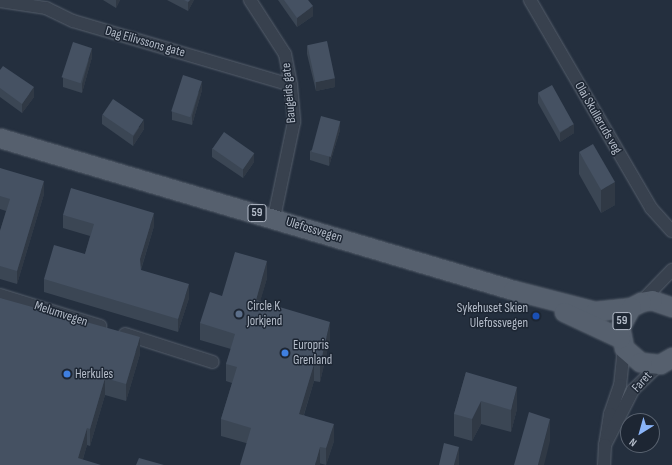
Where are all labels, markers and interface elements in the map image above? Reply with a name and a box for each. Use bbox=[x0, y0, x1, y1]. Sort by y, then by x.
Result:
street label: Dag Eilivssons gate bbox=[103, 23, 187, 61]
street label: Baugeids gate bbox=[279, 62, 299, 124]
street label: Olai Skulleruds veg bbox=[571, 79, 625, 157]
road number: 59 bbox=[247, 203, 267, 223]
street label: Ulefossvegen bbox=[284, 214, 344, 246]
street label: Melumvegen bbox=[32, 298, 90, 330]
place label: Circle K Jorkjend bbox=[247, 299, 282, 330]
place label: Sykehuset Skien Ulefossvegen bbox=[457, 301, 528, 332]
marker: Circle K Jorkjend bbox=[234, 309, 244, 319]
marker: Sykehuset Skien Ulefossvegen bbox=[531, 311, 541, 321]
road number: 59 bbox=[612, 311, 632, 331]
place label: Europris Grenland bbox=[293, 338, 332, 369]
marker: Europris Grenland bbox=[280, 348, 290, 358]
place label: Herkules bbox=[75, 366, 113, 382]
street label: Faret bbox=[629, 368, 655, 396]
marker: Herkules bbox=[62, 369, 72, 379]
north arrow bbox=[620, 413, 660, 453]
text: N bbox=[627, 435, 639, 449]

